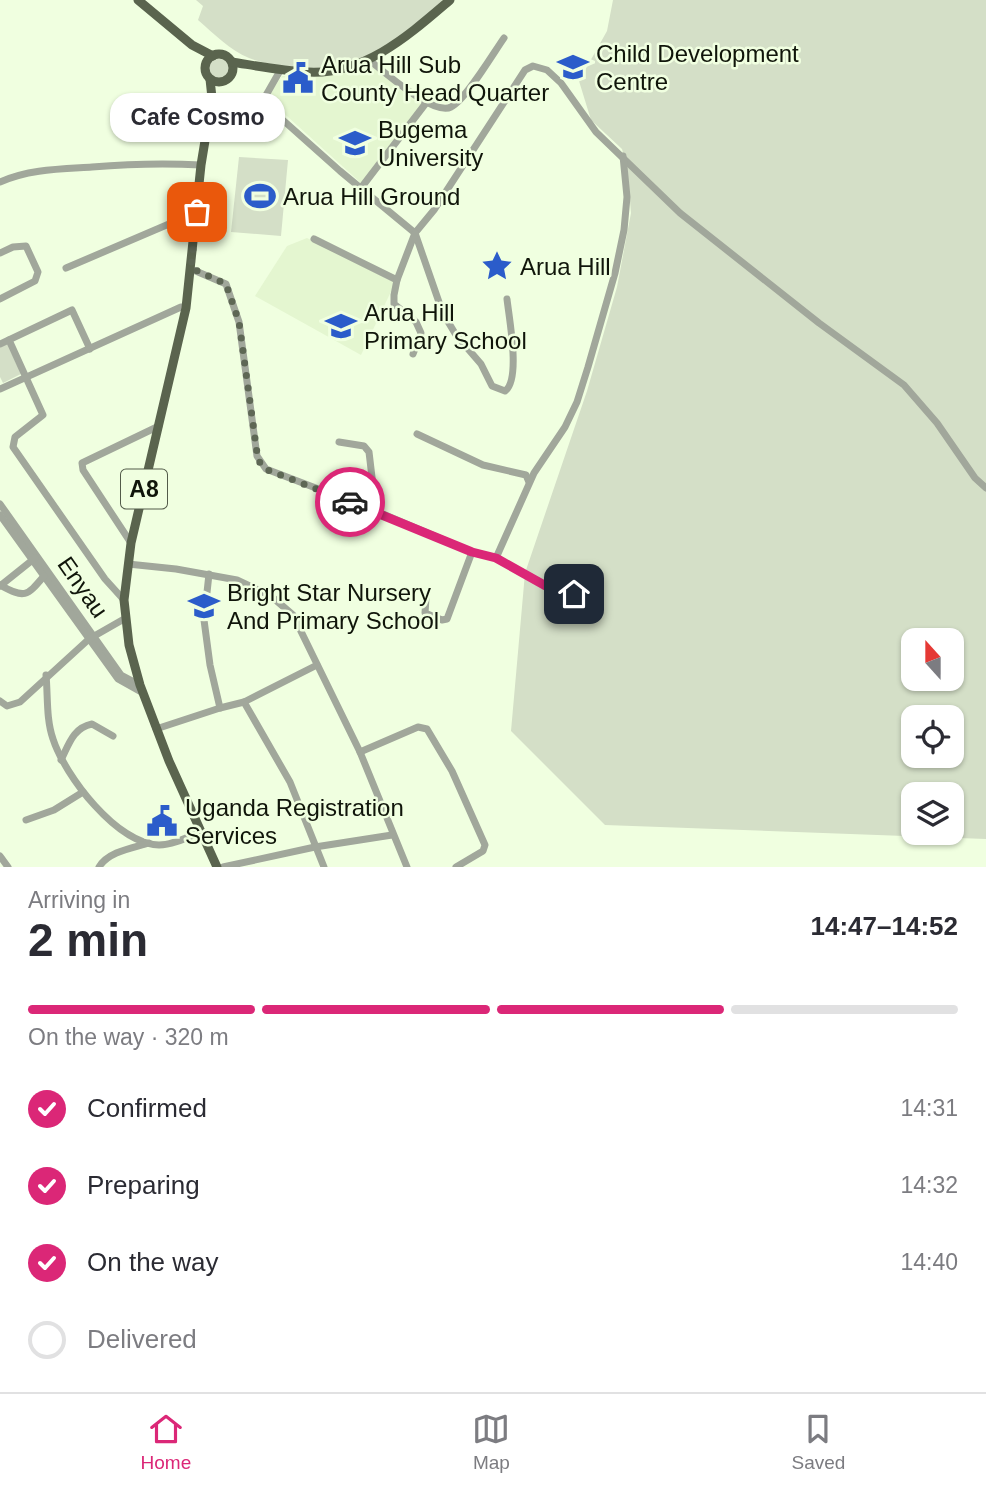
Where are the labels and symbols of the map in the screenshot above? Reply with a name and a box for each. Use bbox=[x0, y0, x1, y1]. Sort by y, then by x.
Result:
place label: Child Development Centre bbox=[596, 40, 799, 95]
school or university icon: Child Development Centre bbox=[556, 50, 590, 84]
place label: Arua Hill Sub County Head Quarter bbox=[321, 51, 549, 106]
public building icon: Arua Hill Sub County Head Quarter bbox=[281, 61, 315, 95]
callout: Cafe Cosmo bbox=[110, 93, 284, 142]
place label: Bugema University bbox=[378, 116, 483, 171]
school or university icon: Bugema University bbox=[338, 126, 372, 160]
sports icon: Arua Hill Ground bbox=[243, 179, 277, 213]
pin bbox=[167, 182, 227, 242]
place label: Arua Hill Ground bbox=[283, 183, 460, 210]
place icon: Arua Hill bbox=[480, 249, 514, 283]
place label: Arua Hill bbox=[520, 253, 611, 280]
place label: Arua Hill Primary School bbox=[364, 299, 527, 354]
school or university icon: Arua Hill Primary School bbox=[324, 309, 358, 343]
courier bbox=[315, 467, 385, 537]
road number: A8 bbox=[121, 470, 167, 509]
street label: Enyau bbox=[52, 551, 114, 623]
pin bbox=[544, 564, 604, 624]
place label: Bright Star Nursery And Primary School bbox=[227, 579, 439, 634]
school or university icon: Bright Star Nursery And Primary School bbox=[187, 589, 221, 623]
north arrow bbox=[901, 628, 964, 691]
place label: Uganda Registration Services bbox=[185, 794, 404, 849]
public building icon: Uganda Registration Services bbox=[145, 804, 179, 838]

